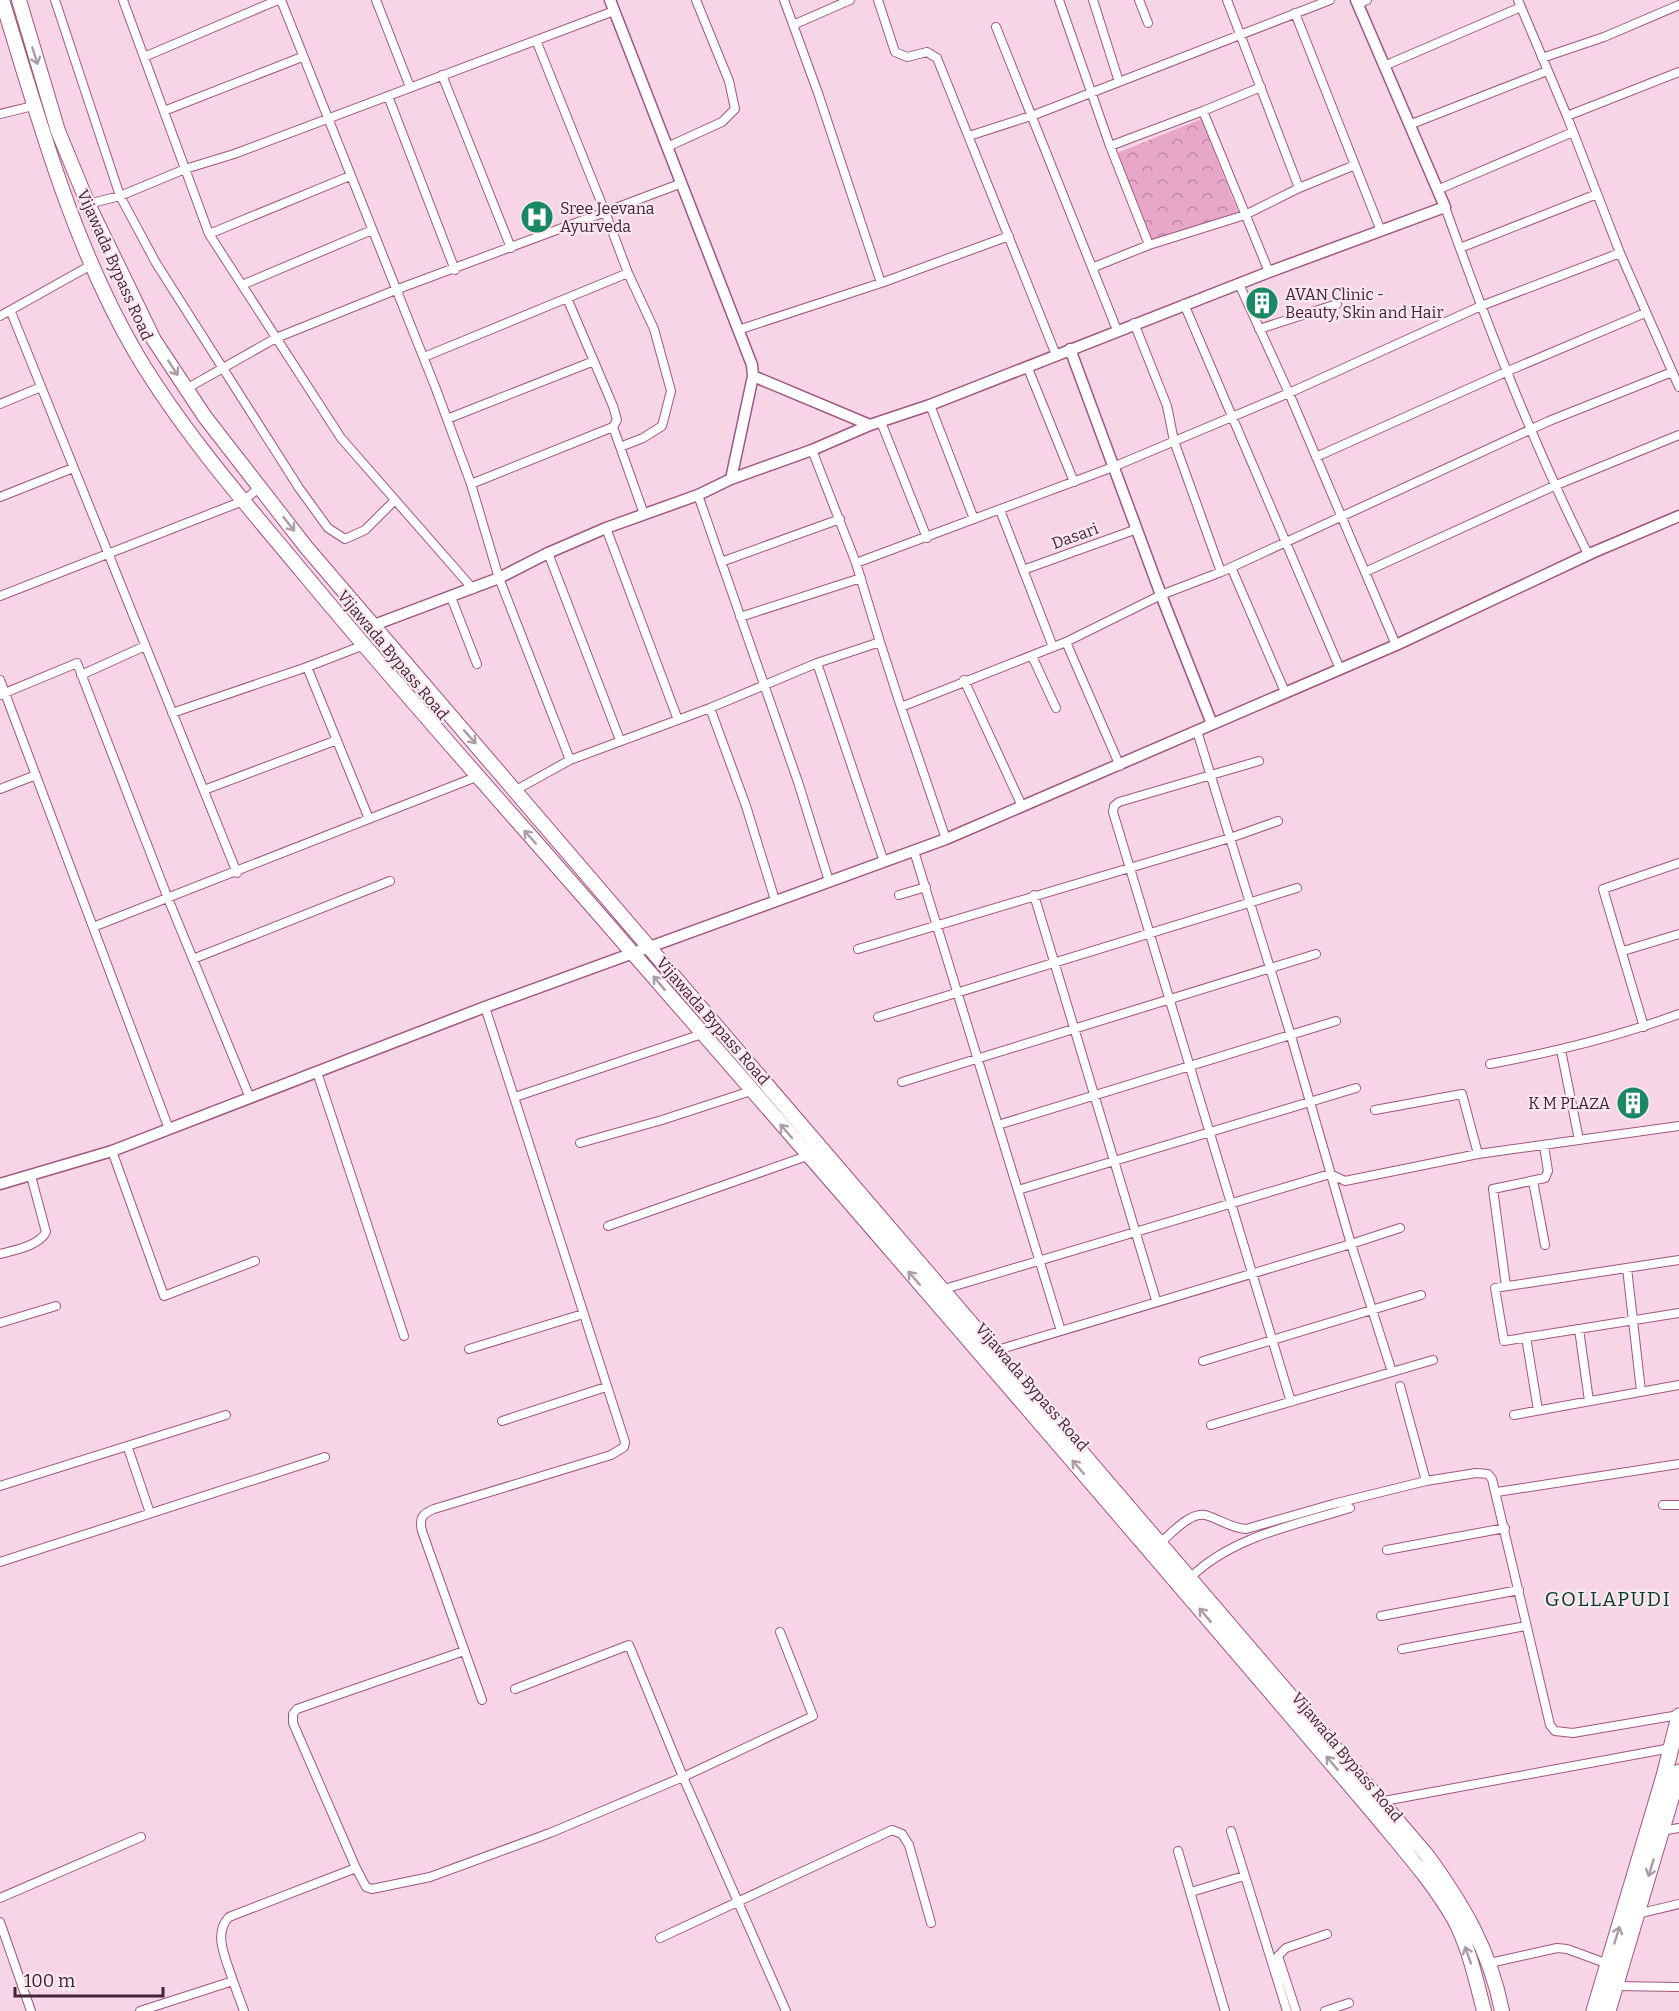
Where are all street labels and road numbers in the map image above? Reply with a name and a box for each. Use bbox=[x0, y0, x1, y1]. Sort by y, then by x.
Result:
street label: Vijawada Bypass Road bbox=[73, 187, 157, 344]
street label: Dasari bbox=[1049, 519, 1101, 553]
street label: Vijawada Bypass Road bbox=[333, 586, 453, 724]
street label: Vijawada Bypass Road bbox=[652, 953, 774, 1089]
street label: Vijawada Bypass Road bbox=[971, 1319, 1093, 1455]
street label: Vijawada Bypass Road bbox=[1287, 1688, 1407, 1826]

